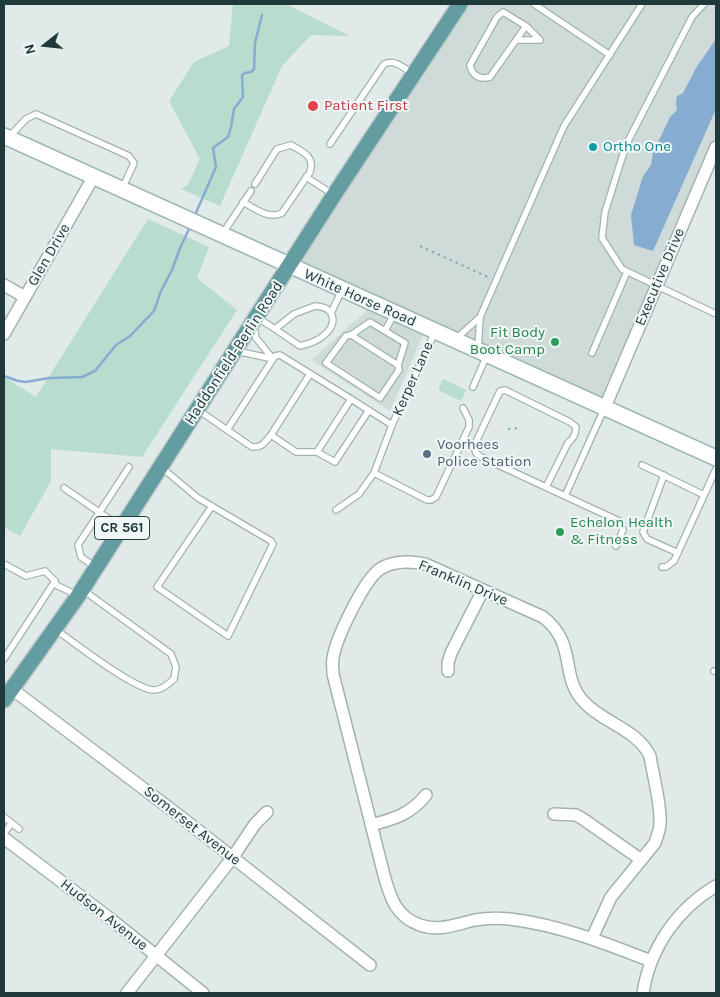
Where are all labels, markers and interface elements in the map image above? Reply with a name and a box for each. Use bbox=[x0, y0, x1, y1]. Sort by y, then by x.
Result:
north arrow bbox=[20, 20, 70, 70]
text: N bbox=[21, 42, 40, 56]
place label: Patient First bbox=[324, 97, 408, 115]
marker: Patient First bbox=[306, 99, 320, 113]
place label: Ortho One bbox=[603, 138, 671, 156]
marker: Ortho One bbox=[587, 141, 599, 153]
street label: Glen Drive bbox=[24, 221, 74, 289]
street label: Executive Drive bbox=[631, 225, 689, 329]
street label: White Horse Road bbox=[301, 265, 419, 331]
street label: Haddonfield-Berlin Road bbox=[181, 278, 287, 428]
place label: Fit Body Boot Camp bbox=[470, 324, 545, 359]
marker: Fit Body Boot Camp bbox=[549, 336, 561, 348]
street label: Kerper Lane bbox=[389, 339, 437, 419]
place label: Voorhees Police Station bbox=[437, 436, 531, 471]
marker: Voorhees Police Station bbox=[421, 448, 433, 460]
place label: Echelon Health & Fitness bbox=[570, 514, 673, 549]
road number: CR 561 bbox=[94, 516, 150, 540]
marker: Echelon Health & Fitness bbox=[554, 526, 566, 538]
street label: Franklin Drive bbox=[416, 556, 510, 610]
street label: Somerset Avenue bbox=[140, 782, 244, 870]
street label: Hudson Avenue bbox=[57, 875, 151, 955]

